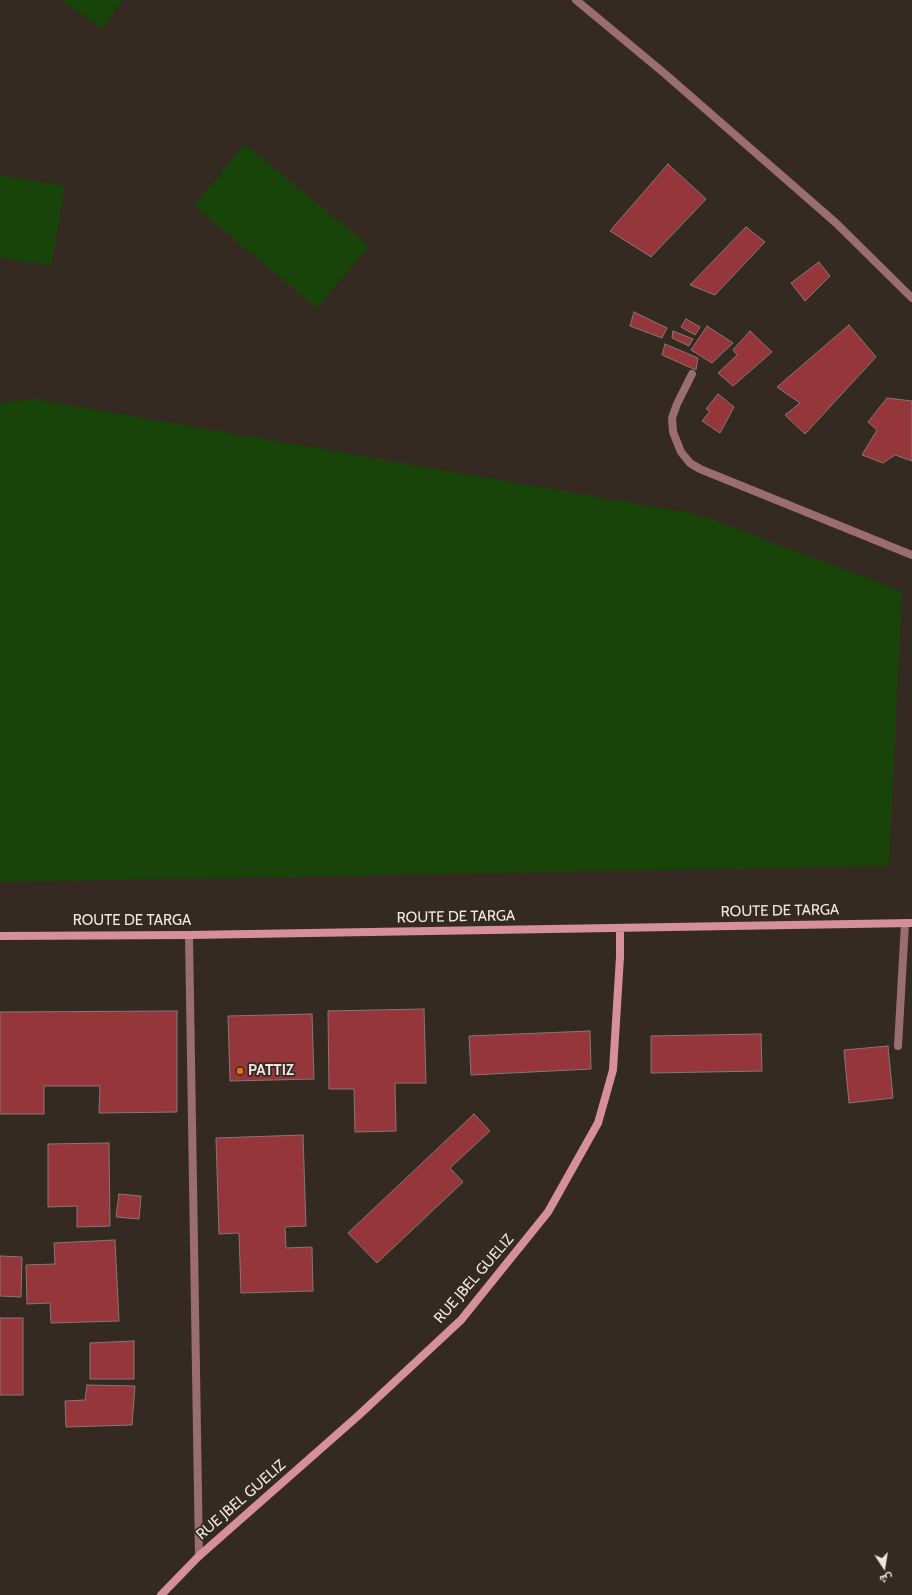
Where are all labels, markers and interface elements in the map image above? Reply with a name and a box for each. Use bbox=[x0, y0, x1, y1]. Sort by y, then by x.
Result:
street label: ROUTE DE TARGA bbox=[721, 901, 839, 921]
street label: ROUTE DE TARGA bbox=[397, 907, 515, 927]
street label: ROUTE DE TARGA bbox=[73, 912, 191, 930]
place label: PATTIZ bbox=[248, 1062, 294, 1080]
marker: PATTIZ bbox=[235, 1066, 245, 1076]
street label: RUE JBEL GUELIZ bbox=[430, 1231, 518, 1327]
street label: RUE JBEL GUELIZ bbox=[193, 1456, 289, 1544]
north arrow bbox=[864, 1547, 904, 1587]
text: ش bbox=[879, 1571, 894, 1587]

